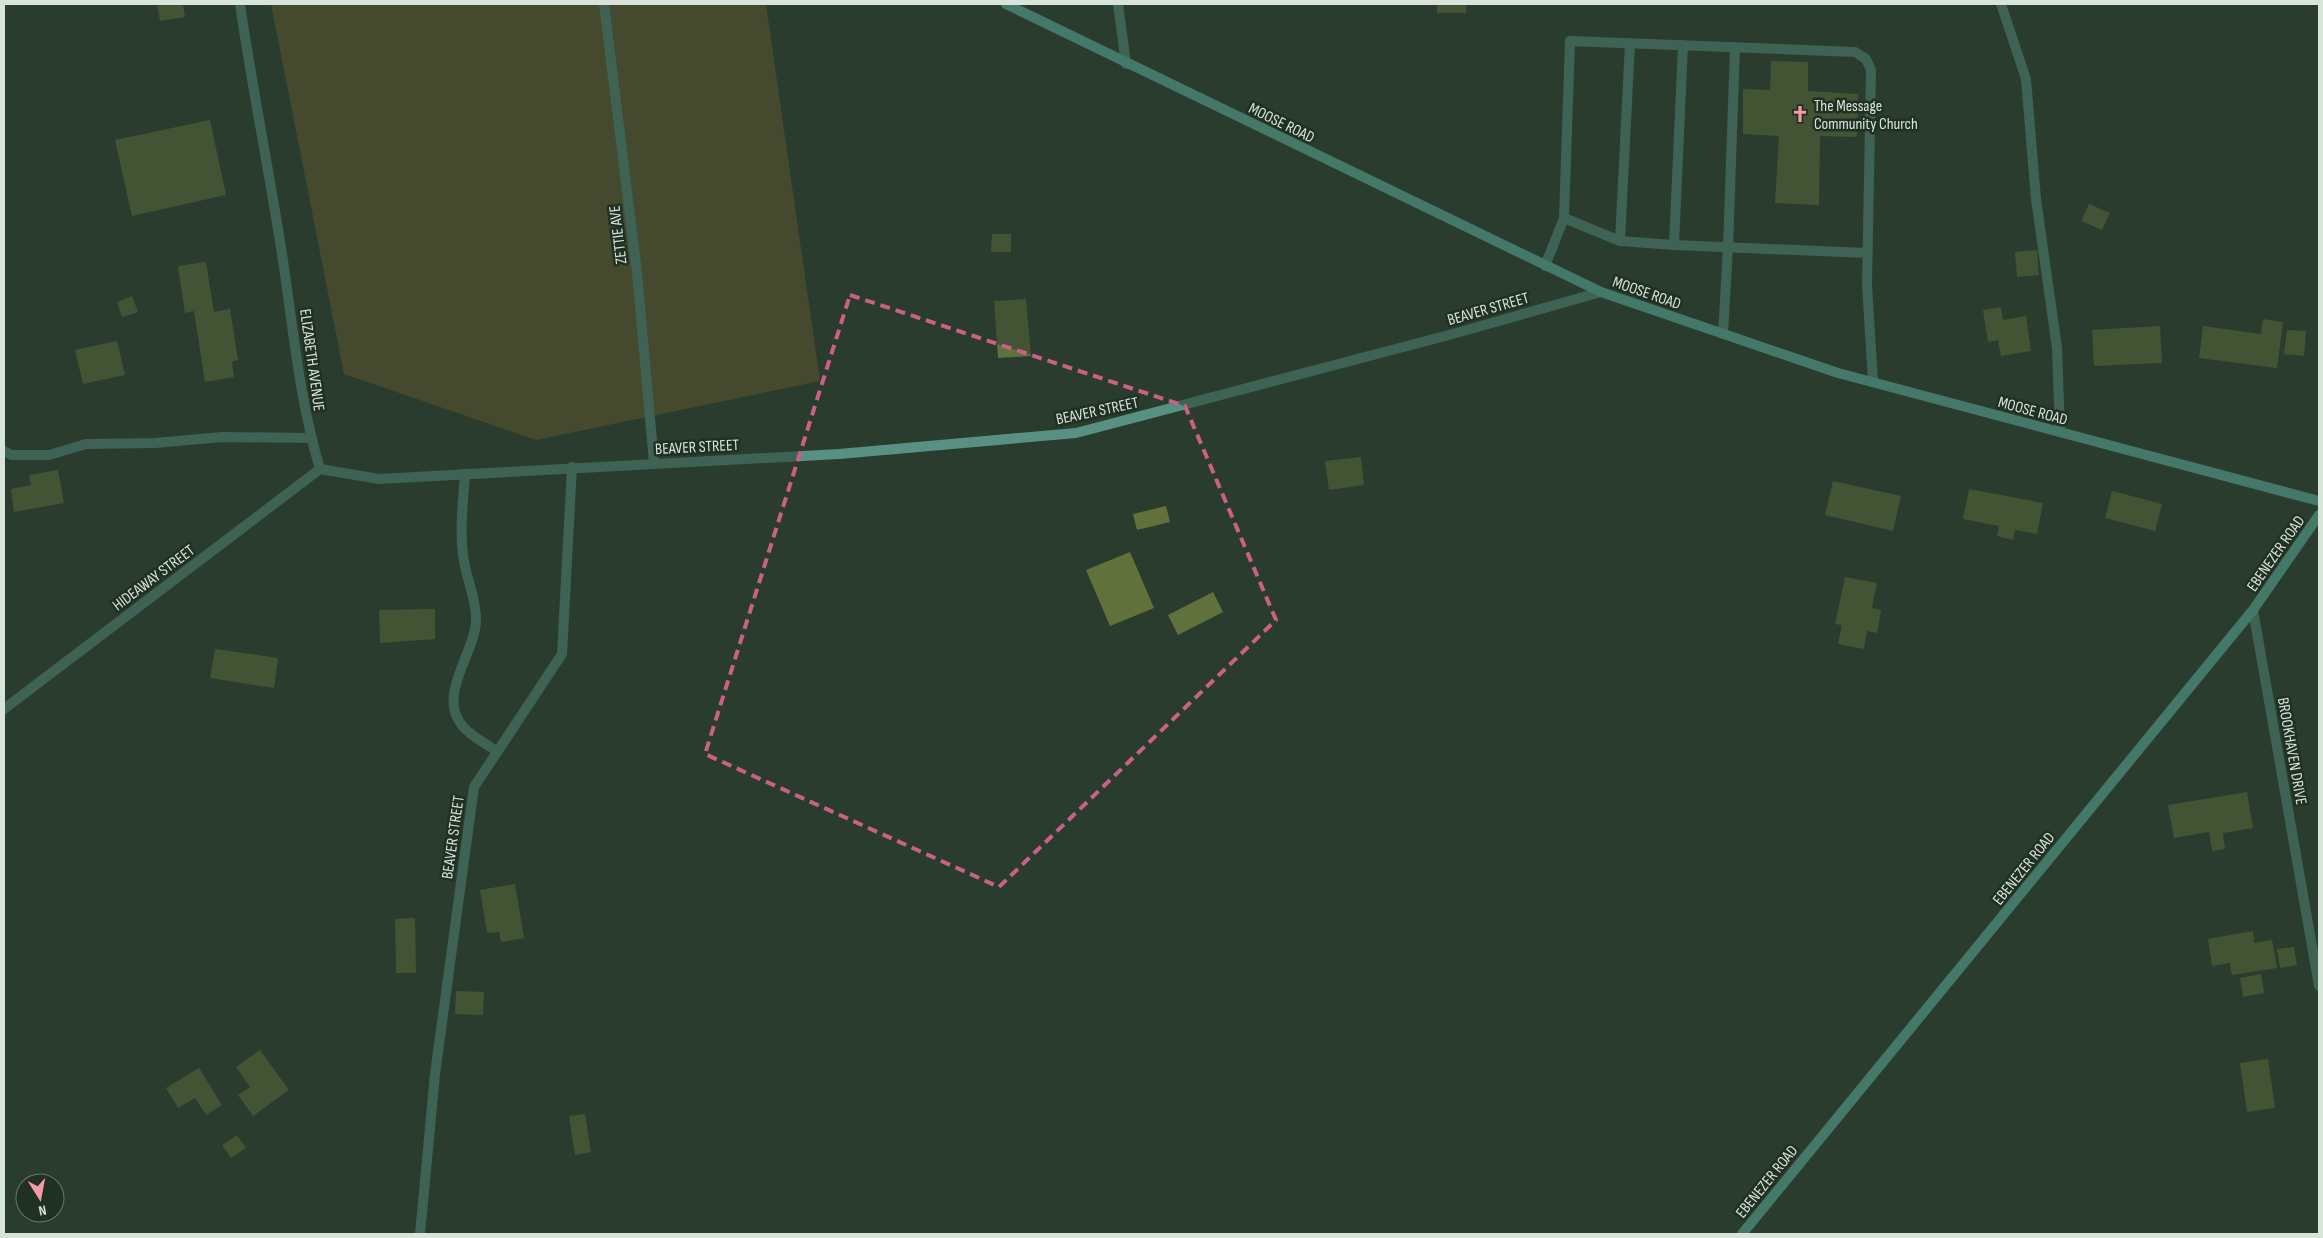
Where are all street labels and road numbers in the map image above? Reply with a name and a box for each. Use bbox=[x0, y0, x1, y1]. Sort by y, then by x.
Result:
street label: MOOSE ROAD bbox=[1245, 99, 1318, 147]
street label: ZETTIE AVE bbox=[605, 204, 632, 265]
street label: MOOSE ROAD bbox=[1610, 273, 1683, 314]
street label: BEAVER STREET bbox=[1445, 289, 1532, 330]
street label: ELIZABETH AVENUE bbox=[295, 308, 328, 413]
street label: BEAVER STREET bbox=[1054, 393, 1141, 429]
street label: MOOSE ROAD bbox=[1996, 393, 2069, 430]
street label: BEAVER STREET bbox=[655, 436, 740, 459]
street label: EBENEZER ROAD bbox=[2243, 512, 2309, 595]
street label: HIDEAWAY STREET bbox=[109, 541, 199, 615]
street label: BROOKHAVEN DRIVE bbox=[2273, 696, 2310, 806]
street label: BEAVER STREET bbox=[438, 794, 469, 880]
street label: EBENEZER ROAD bbox=[1989, 829, 2059, 909]
street label: EBENEZER ROAD bbox=[1732, 1142, 1802, 1222]

